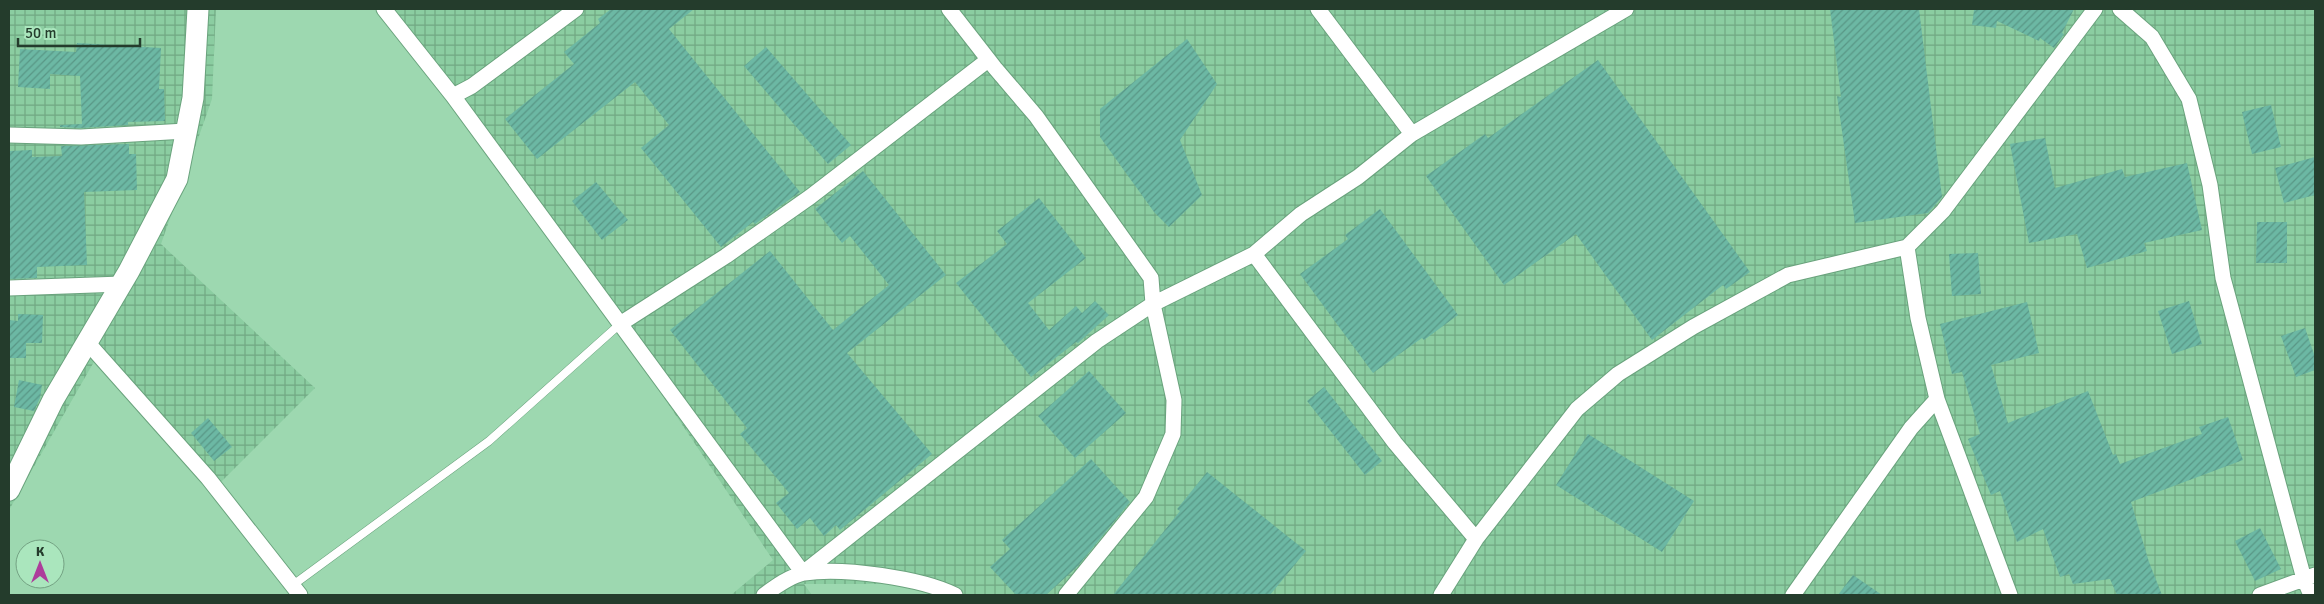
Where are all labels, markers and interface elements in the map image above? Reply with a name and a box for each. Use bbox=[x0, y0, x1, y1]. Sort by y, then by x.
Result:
scale bar bbox=[18, 15, 140, 47]
text: 50 m bbox=[25, 24, 56, 42]
north arrow bbox=[15, 539, 65, 589]
text: K bbox=[36, 543, 45, 560]

